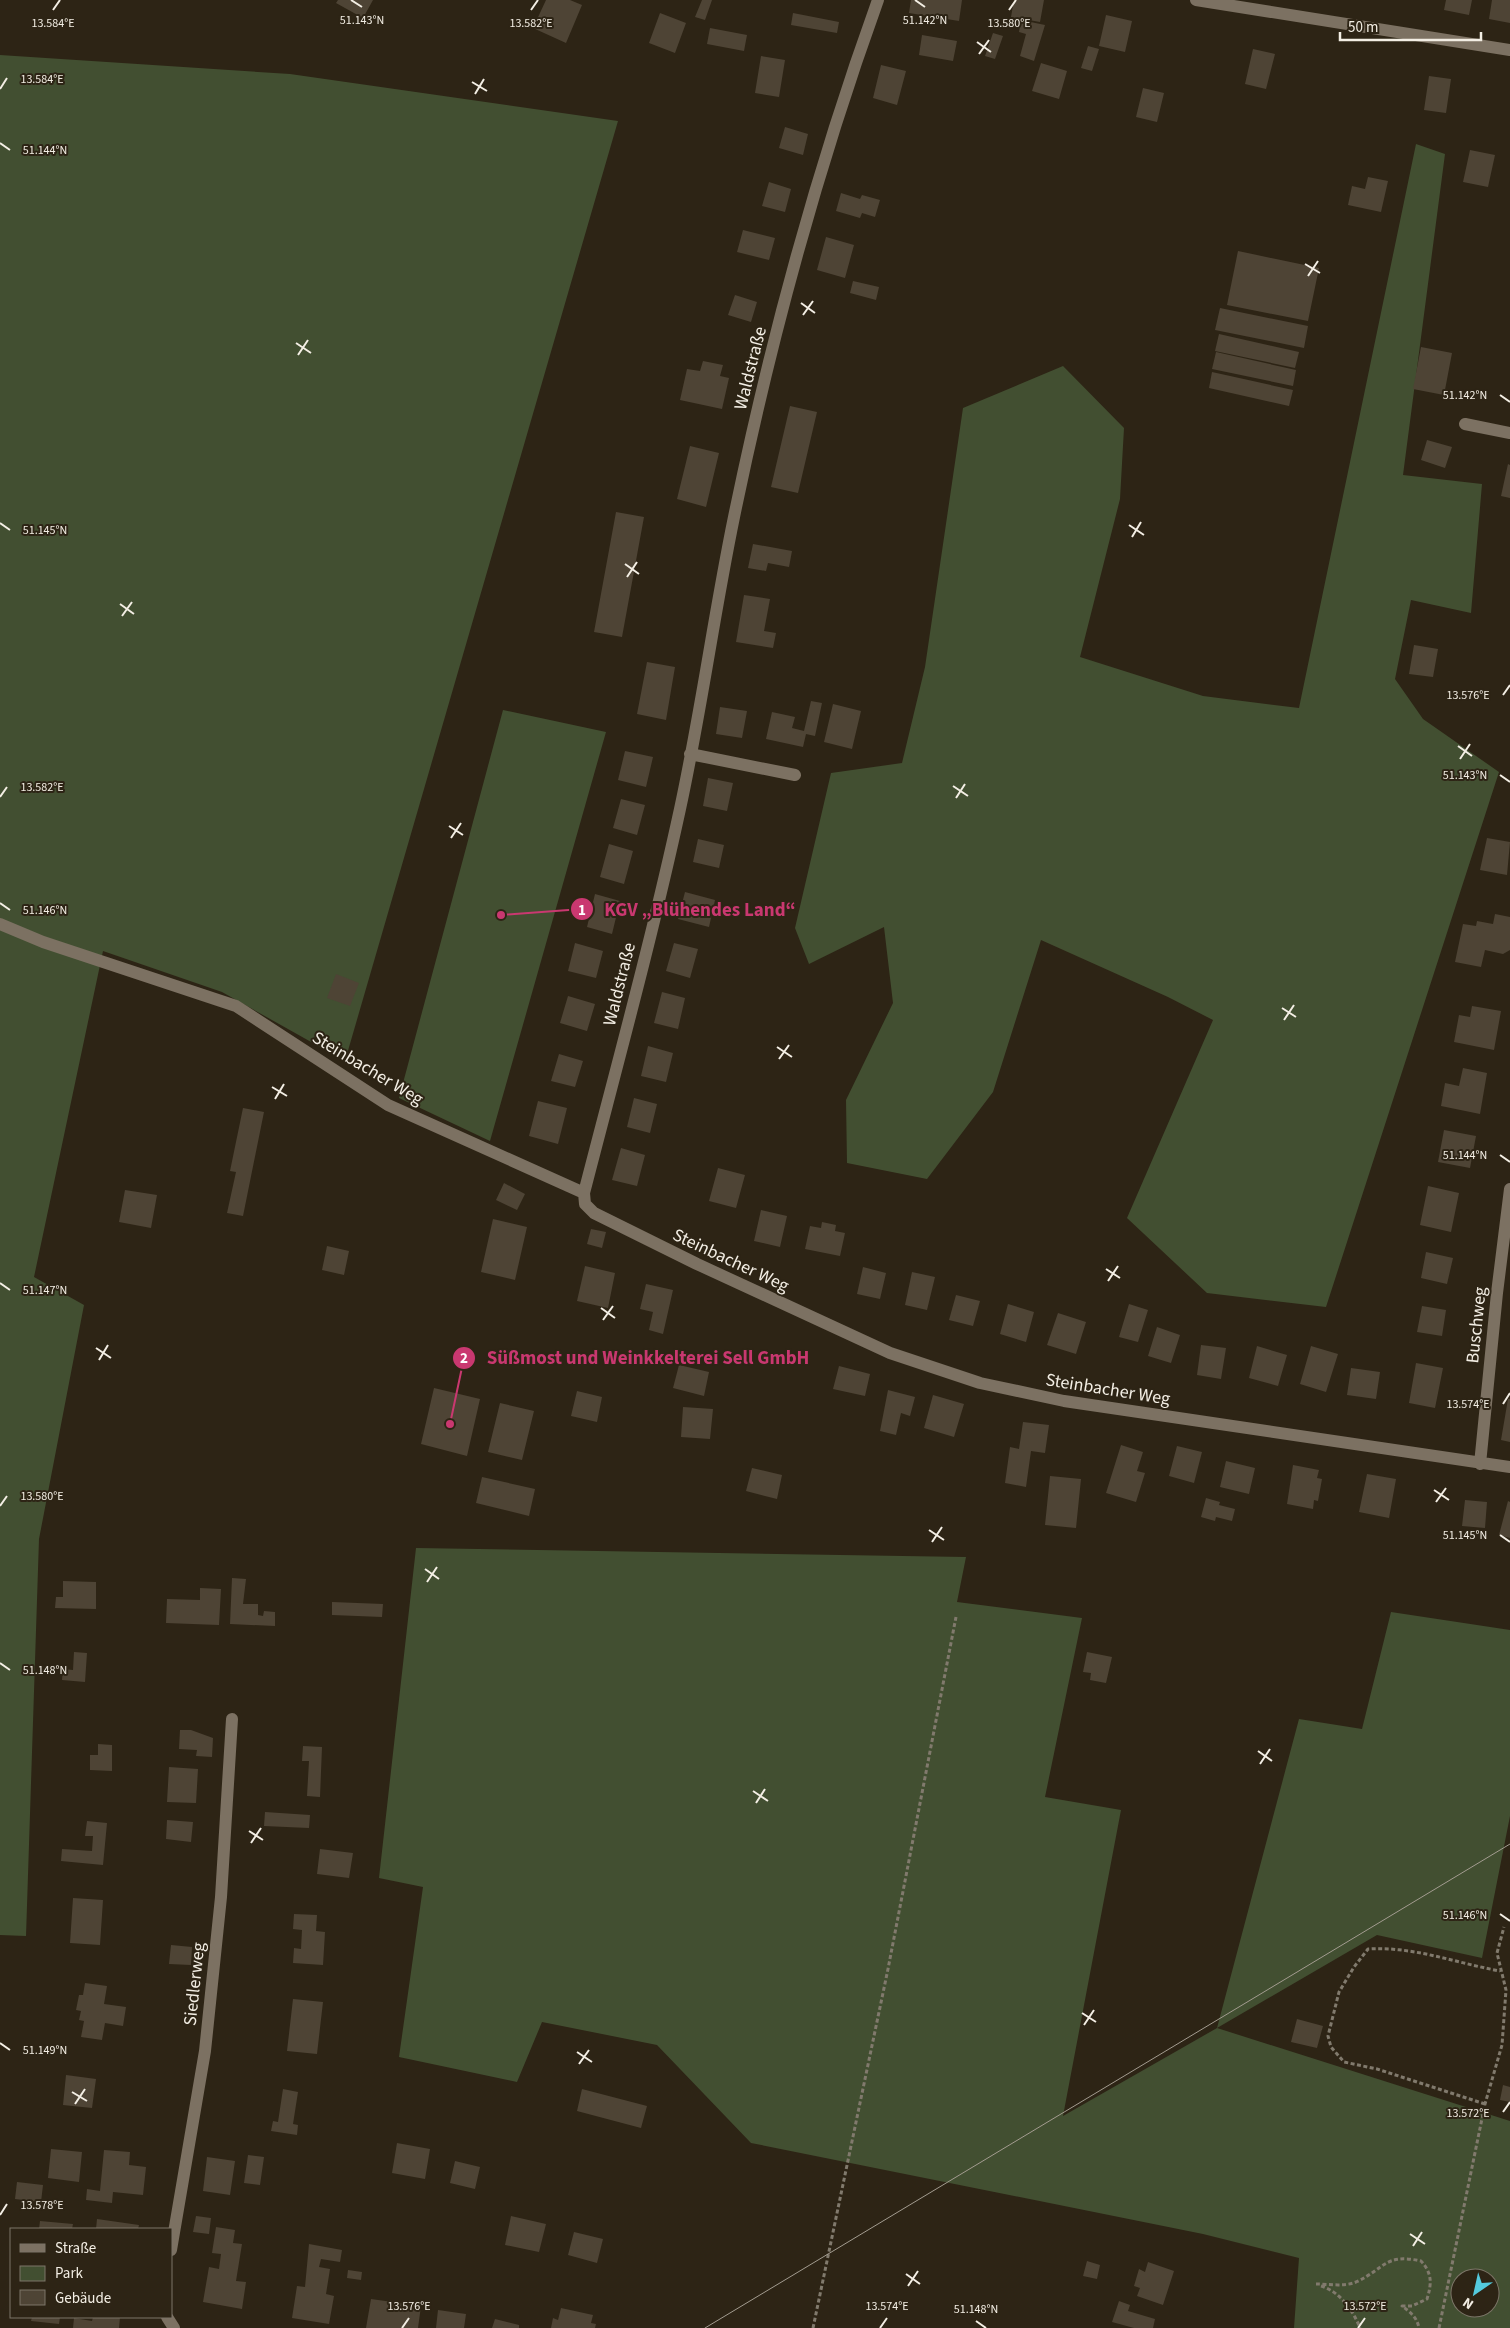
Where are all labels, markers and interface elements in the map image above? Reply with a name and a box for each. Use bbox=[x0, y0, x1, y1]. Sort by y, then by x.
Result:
scale bar bbox=[1340, 10, 1481, 42]
text: 51.143°N bbox=[340, 12, 384, 29]
text: 51.142°N bbox=[903, 12, 947, 29]
text: 13.584°E bbox=[31, 15, 75, 32]
text: 13.582°E bbox=[509, 15, 553, 32]
text: 13.580°E bbox=[987, 15, 1031, 32]
text: 50 m bbox=[1348, 17, 1378, 38]
text: 13.584°E bbox=[20, 71, 64, 88]
text: 51.144°N bbox=[23, 142, 67, 159]
street label: Waldstraße bbox=[728, 324, 773, 412]
text: 51.142°N bbox=[1443, 387, 1487, 404]
text: 51.145°N bbox=[23, 522, 67, 539]
text: 13.576°E bbox=[1446, 687, 1490, 704]
text: 51.143°N bbox=[1443, 767, 1487, 784]
text: 13.582°E bbox=[20, 779, 64, 796]
callout: KGV „Blühendes Land“ bbox=[569, 892, 806, 926]
text: KGV „Blühendes Land“ bbox=[604, 897, 796, 924]
text: 1 bbox=[578, 900, 586, 921]
text: 51.146°N bbox=[23, 902, 67, 919]
street label: Waldstraße bbox=[597, 940, 642, 1028]
street label: Steinbacher Weg bbox=[307, 1025, 428, 1112]
text: 51.144°N bbox=[1443, 1147, 1487, 1164]
street label: Steinbacher Weg bbox=[669, 1223, 793, 1298]
text: 51.147°N bbox=[23, 1282, 67, 1299]
street label: Buschweg bbox=[1460, 1286, 1493, 1364]
callout: Süßmost und Weinkkelterei Sell GmbH bbox=[451, 1341, 819, 1375]
text: Süßmost und Weinkkelterei Sell GmbH bbox=[487, 1345, 809, 1372]
text: 2 bbox=[460, 1348, 468, 1369]
street label: Steinbacher Weg bbox=[1044, 1367, 1172, 1412]
text: 13.574°E bbox=[1446, 1396, 1490, 1413]
text: 13.580°E bbox=[20, 1488, 64, 1505]
text: 51.145°N bbox=[1443, 1527, 1487, 1544]
text: 51.148°N bbox=[23, 1662, 67, 1679]
text: 51.146°N bbox=[1443, 1907, 1487, 1924]
street label: Siedlerweg bbox=[178, 1941, 211, 2027]
text: 51.149°N bbox=[23, 2042, 67, 2059]
text: 13.572°E bbox=[1446, 2105, 1490, 2122]
text: 13.578°E bbox=[20, 2197, 64, 2214]
legend bbox=[10, 2228, 172, 2318]
text: Straße bbox=[55, 2238, 96, 2259]
text: Park bbox=[55, 2263, 84, 2284]
north arrow bbox=[1450, 2268, 1500, 2318]
text: Gebäude bbox=[55, 2288, 111, 2309]
text: N bbox=[1459, 2292, 1478, 2314]
text: 13.576°E bbox=[387, 2298, 431, 2315]
text: 13.574°E bbox=[865, 2298, 909, 2315]
text: 13.572°E bbox=[1343, 2298, 1387, 2315]
text: 51.148°N bbox=[954, 2301, 998, 2318]

